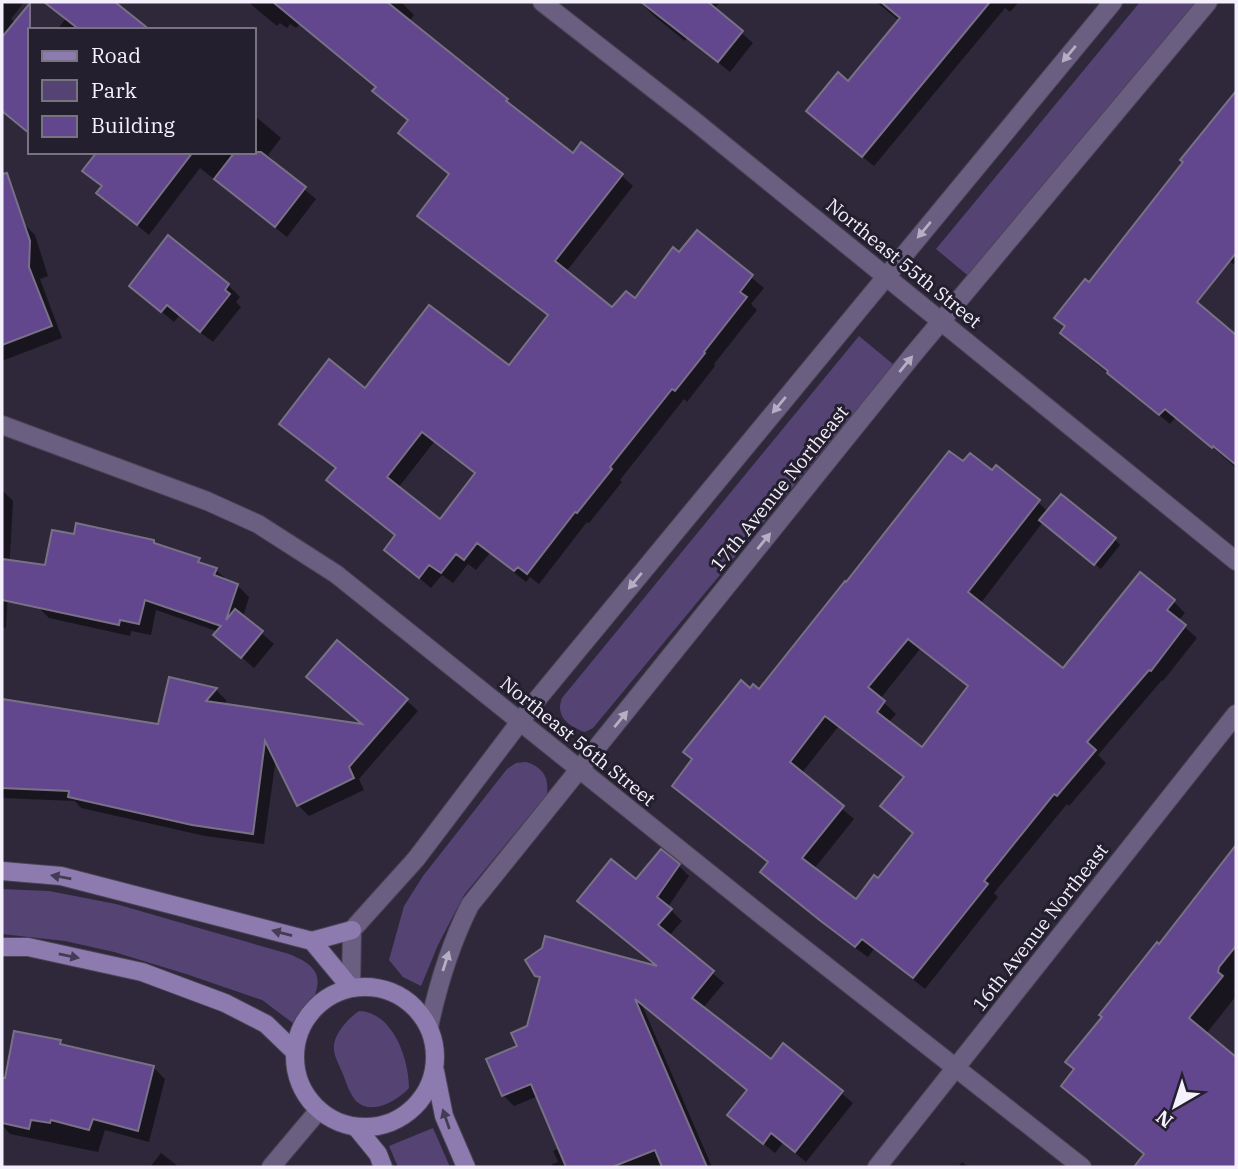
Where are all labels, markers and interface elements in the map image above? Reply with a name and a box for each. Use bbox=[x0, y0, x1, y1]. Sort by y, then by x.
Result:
legend bbox=[28, 28, 256, 154]
text: Road bbox=[91, 41, 141, 69]
one-way arrow bbox=[1062, 46, 1077, 63]
text: Park bbox=[91, 76, 138, 104]
text: Building bbox=[91, 111, 176, 139]
street label: Northeast 55th Street bbox=[822, 193, 987, 333]
one-way arrow bbox=[917, 221, 932, 238]
one-way arrow bbox=[898, 355, 913, 372]
one-way arrow bbox=[772, 396, 787, 414]
street label: 17th Avenue Northeast bbox=[705, 400, 853, 576]
one-way arrow bbox=[756, 533, 771, 551]
one-way arrow bbox=[627, 571, 642, 589]
street label: Northeast 56th Street bbox=[496, 671, 661, 811]
one-way arrow bbox=[614, 710, 629, 728]
street label: 16th Avenue Northeast bbox=[967, 838, 1113, 1016]
one-way arrow bbox=[50, 871, 72, 882]
one-way arrow bbox=[271, 927, 293, 938]
one-way arrow bbox=[441, 950, 452, 971]
one-way arrow bbox=[58, 951, 80, 962]
north arrow bbox=[1140, 1071, 1210, 1141]
text: N bbox=[1151, 1105, 1178, 1133]
one-way arrow bbox=[440, 1108, 451, 1129]

